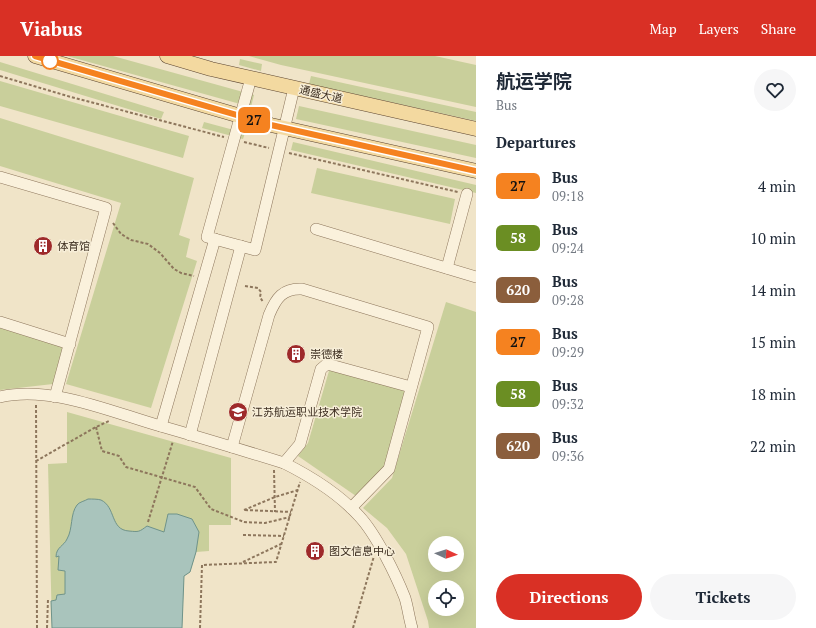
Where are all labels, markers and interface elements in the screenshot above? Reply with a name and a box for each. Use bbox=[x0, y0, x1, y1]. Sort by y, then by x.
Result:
text: Viabus bbox=[20, 16, 82, 41]
text: Map bbox=[650, 19, 677, 38]
text: Layers bbox=[699, 19, 739, 38]
text: Share bbox=[761, 19, 796, 38]
unlabelled marker bbox=[41, 52, 59, 70]
text: 航运学院 bbox=[496, 68, 572, 93]
button: heart bbox=[754, 69, 796, 111]
street label: 通盛大道 bbox=[298, 82, 344, 106]
text: Bus bbox=[496, 96, 517, 114]
line badge: 27 bbox=[236, 107, 272, 133]
text: 27 bbox=[246, 110, 262, 129]
text: Departures bbox=[496, 132, 576, 152]
text: Bus bbox=[552, 167, 578, 187]
text: 27 bbox=[510, 176, 526, 195]
text: 4 min bbox=[758, 176, 796, 196]
text: 09:18 bbox=[552, 187, 584, 205]
text: Bus bbox=[552, 219, 578, 239]
text: 58 bbox=[510, 228, 526, 247]
text: 10 min bbox=[750, 228, 796, 248]
building icon: 体育馆 bbox=[32, 235, 54, 257]
place label: 体育馆 bbox=[57, 239, 90, 253]
text: 09:24 bbox=[552, 239, 584, 257]
text: Bus bbox=[552, 271, 578, 291]
text: 620 bbox=[506, 280, 530, 299]
text: 14 min bbox=[750, 280, 796, 300]
text: 09:28 bbox=[552, 291, 584, 309]
text: Bus bbox=[552, 323, 578, 343]
text: 27 bbox=[510, 332, 526, 351]
text: 15 min bbox=[750, 332, 796, 352]
building icon: 崇德楼 bbox=[285, 343, 307, 365]
text: 09:29 bbox=[552, 343, 584, 361]
place label: 崇德楼 bbox=[310, 347, 343, 361]
text: Bus bbox=[552, 375, 578, 395]
text: 58 bbox=[510, 384, 526, 403]
text: 18 min bbox=[750, 384, 796, 404]
text: 09:32 bbox=[552, 395, 584, 413]
school or university icon: 江苏航运职业技术学院 bbox=[227, 401, 249, 423]
place label: 江苏航运职业技术学院 bbox=[252, 405, 362, 419]
text: Bus bbox=[552, 427, 578, 447]
text: 620 bbox=[506, 436, 530, 455]
text: 22 min bbox=[750, 436, 796, 456]
text: 09:36 bbox=[552, 447, 584, 465]
north arrow bbox=[428, 536, 464, 572]
map controls bbox=[428, 536, 464, 616]
building icon: 图文信息中心 bbox=[304, 540, 326, 562]
place label: 图文信息中心 bbox=[329, 544, 395, 558]
button: Directions bbox=[496, 574, 642, 620]
button: Tickets bbox=[650, 574, 796, 620]
button: locate bbox=[428, 580, 464, 616]

